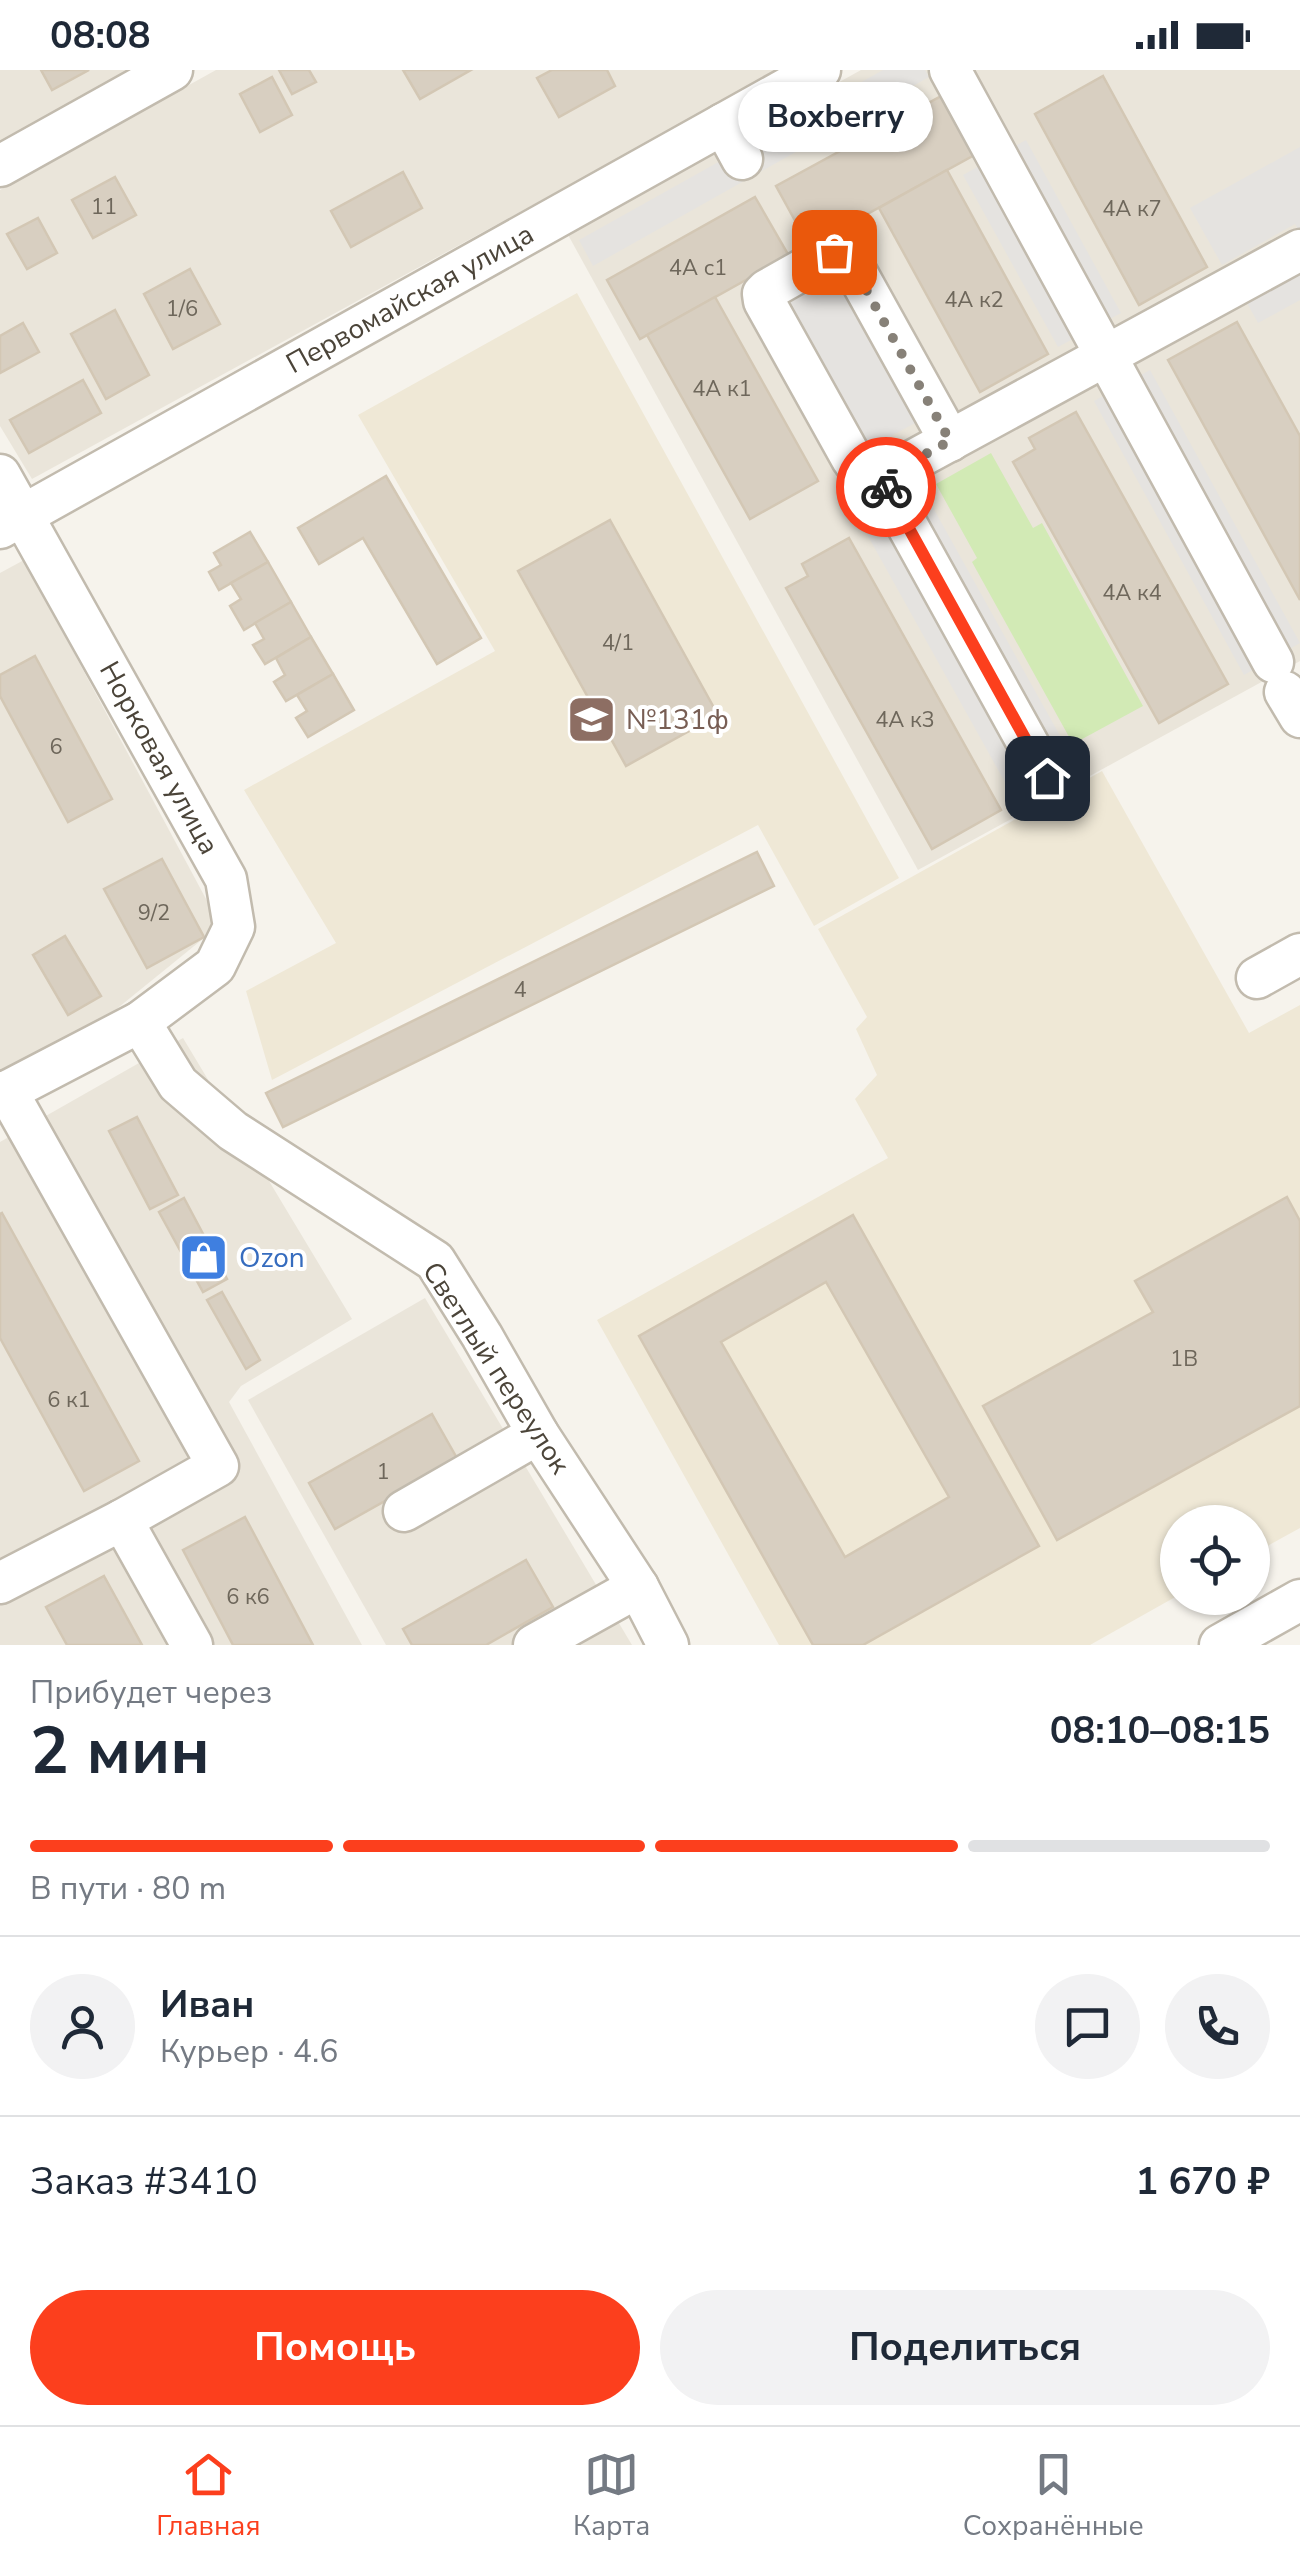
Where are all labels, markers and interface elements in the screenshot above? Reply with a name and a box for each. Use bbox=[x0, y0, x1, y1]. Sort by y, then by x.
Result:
text: 08:08 bbox=[50, 10, 151, 61]
callout: Boxberry bbox=[736, 82, 932, 152]
text: Boxberry bbox=[767, 95, 904, 138]
house number: 11 bbox=[91, 192, 117, 222]
house number: 4А к7 bbox=[1102, 194, 1162, 224]
pin bbox=[792, 210, 877, 295]
street label: Первомайская улица bbox=[279, 215, 541, 383]
icon: bag bbox=[807, 225, 862, 280]
house number: 4А с1 bbox=[669, 253, 727, 283]
house number: 4А к2 bbox=[944, 285, 1004, 315]
house number: 1/6 bbox=[166, 294, 198, 324]
house number: 4А к1 bbox=[692, 374, 752, 404]
courier bbox=[836, 437, 936, 537]
icon: bike bbox=[859, 460, 914, 515]
house number: 4А к4 bbox=[1102, 578, 1162, 608]
house number: 4/1 bbox=[602, 628, 634, 658]
street label: Норковая улица bbox=[90, 655, 228, 861]
school or university icon: №131ф bbox=[565, 694, 617, 746]
place label: №131ф bbox=[626, 701, 729, 739]
house number: 4А к3 bbox=[875, 705, 935, 735]
house number: 6 bbox=[49, 732, 63, 762]
pin bbox=[1005, 736, 1090, 821]
icon: home bbox=[1020, 751, 1075, 806]
house number: 9/2 bbox=[138, 898, 170, 928]
house number: 4 bbox=[513, 975, 527, 1005]
shop icon: Ozon bbox=[178, 1232, 230, 1284]
place label: Ozon bbox=[239, 1239, 305, 1277]
street label: Светлый переулок bbox=[413, 1255, 579, 1481]
house number: 1В bbox=[1170, 1344, 1198, 1374]
house number: 6 к1 bbox=[47, 1385, 91, 1415]
house number: 1 bbox=[376, 1457, 390, 1487]
map controls bbox=[1160, 1505, 1270, 1615]
button: locate bbox=[1160, 1505, 1270, 1615]
house number: 6 к6 bbox=[226, 1582, 270, 1612]
text: Прибудет через bbox=[30, 1671, 272, 1714]
text: 08:10–08:15 bbox=[1050, 1705, 1270, 1756]
text: 2 мин bbox=[30, 1707, 210, 1796]
text: В пути · 80 m bbox=[30, 1867, 226, 1910]
button: person bbox=[30, 1974, 135, 2079]
button: chat bbox=[1035, 1974, 1140, 2079]
button: phone bbox=[1165, 1974, 1270, 2079]
text: Иван bbox=[160, 1979, 254, 2030]
text: Курьер · 4.6 bbox=[160, 2030, 338, 2073]
text: Заказ #3410 bbox=[30, 2156, 258, 2207]
text: 1 670 ₽ bbox=[1135, 2156, 1270, 2207]
button: Помощь bbox=[30, 2290, 640, 2405]
button: Поделиться bbox=[660, 2290, 1270, 2405]
tab: Главная bbox=[156, 2447, 261, 2545]
tab: Карта bbox=[573, 2447, 650, 2545]
tab: Сохранённые bbox=[963, 2447, 1144, 2545]

